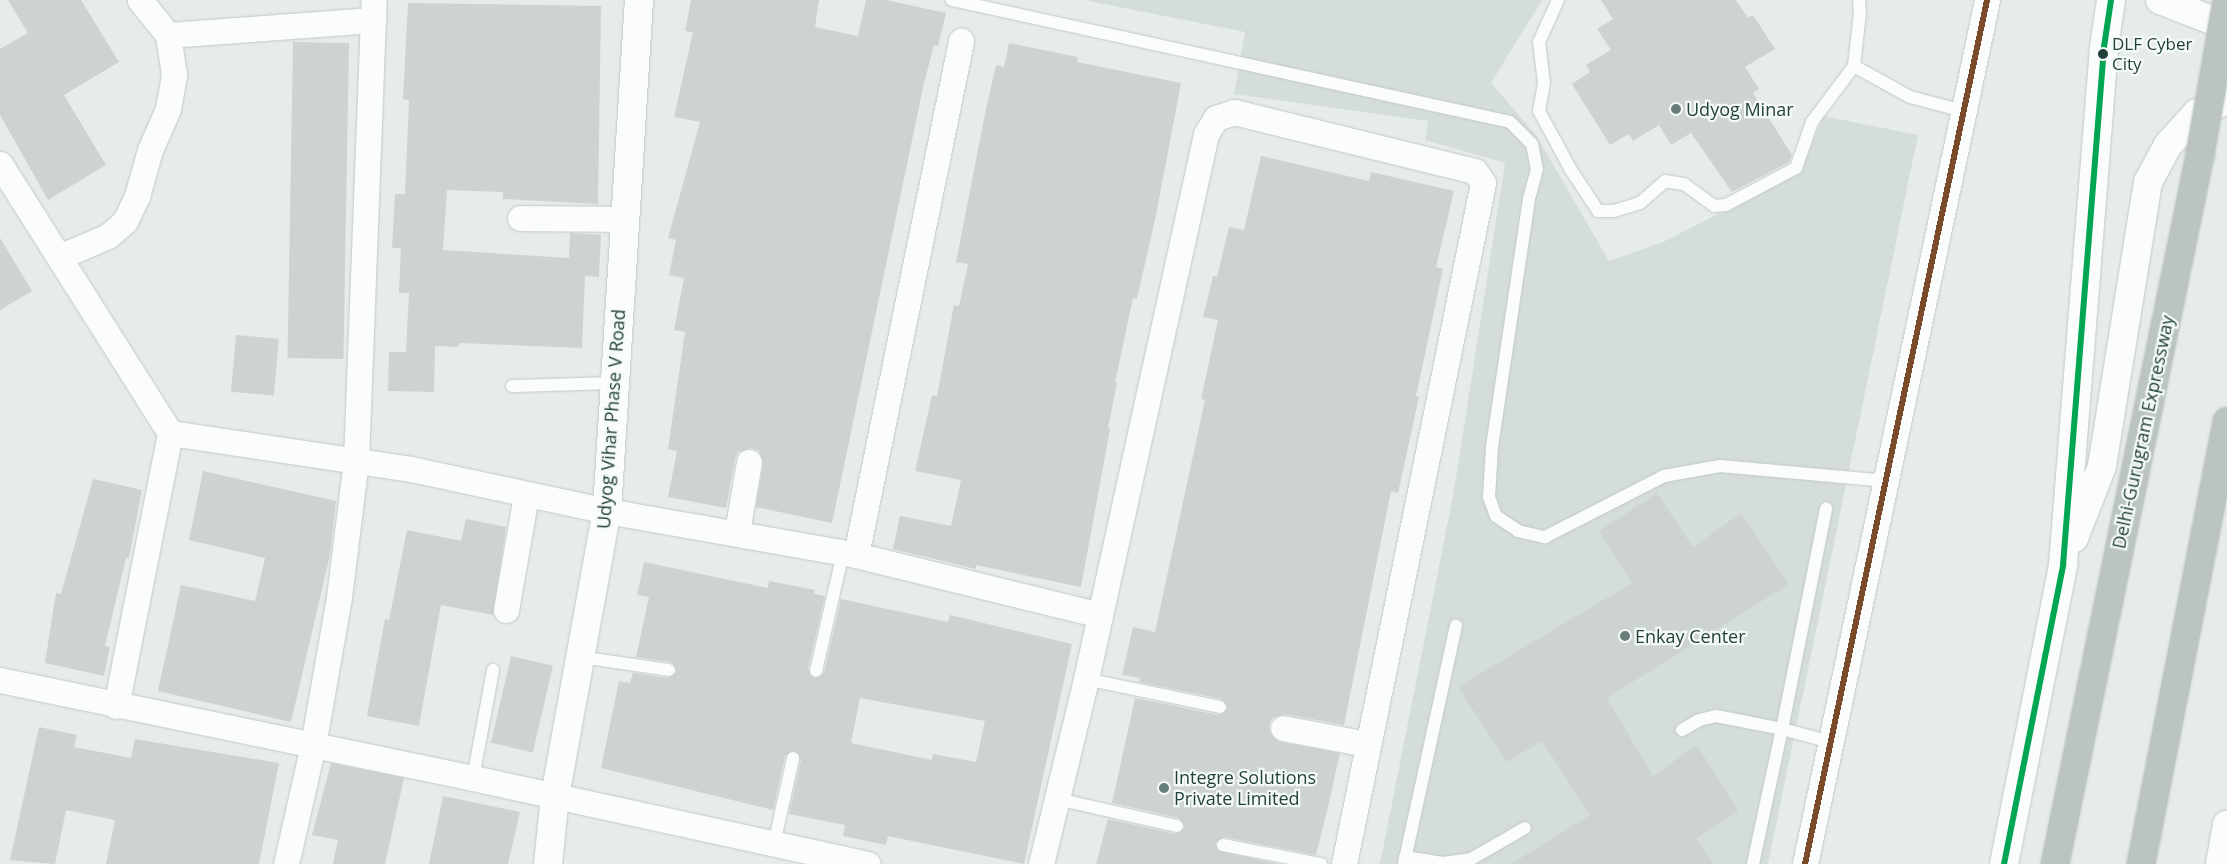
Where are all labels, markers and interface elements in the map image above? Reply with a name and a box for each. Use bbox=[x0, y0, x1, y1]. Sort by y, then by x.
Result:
place label: DLF Cyber City bbox=[2112, 34, 2193, 74]
marker: DLF Cyber City bbox=[2098, 49, 2108, 59]
place label: Udyog Minar bbox=[1686, 98, 1794, 120]
marker: Udyog Minar bbox=[1670, 103, 1682, 115]
street label: Udyog Vihar Phase V Road bbox=[593, 308, 629, 530]
street label: Delhi-Gurugram Expressway bbox=[2108, 313, 2178, 551]
place label: Enkay Center bbox=[1635, 625, 1746, 647]
marker: Enkay Center bbox=[1619, 630, 1631, 642]
place label: Integre Solutions Private Limited bbox=[1174, 767, 1316, 810]
marker: Integre Solutions Private Limited bbox=[1158, 782, 1170, 794]

